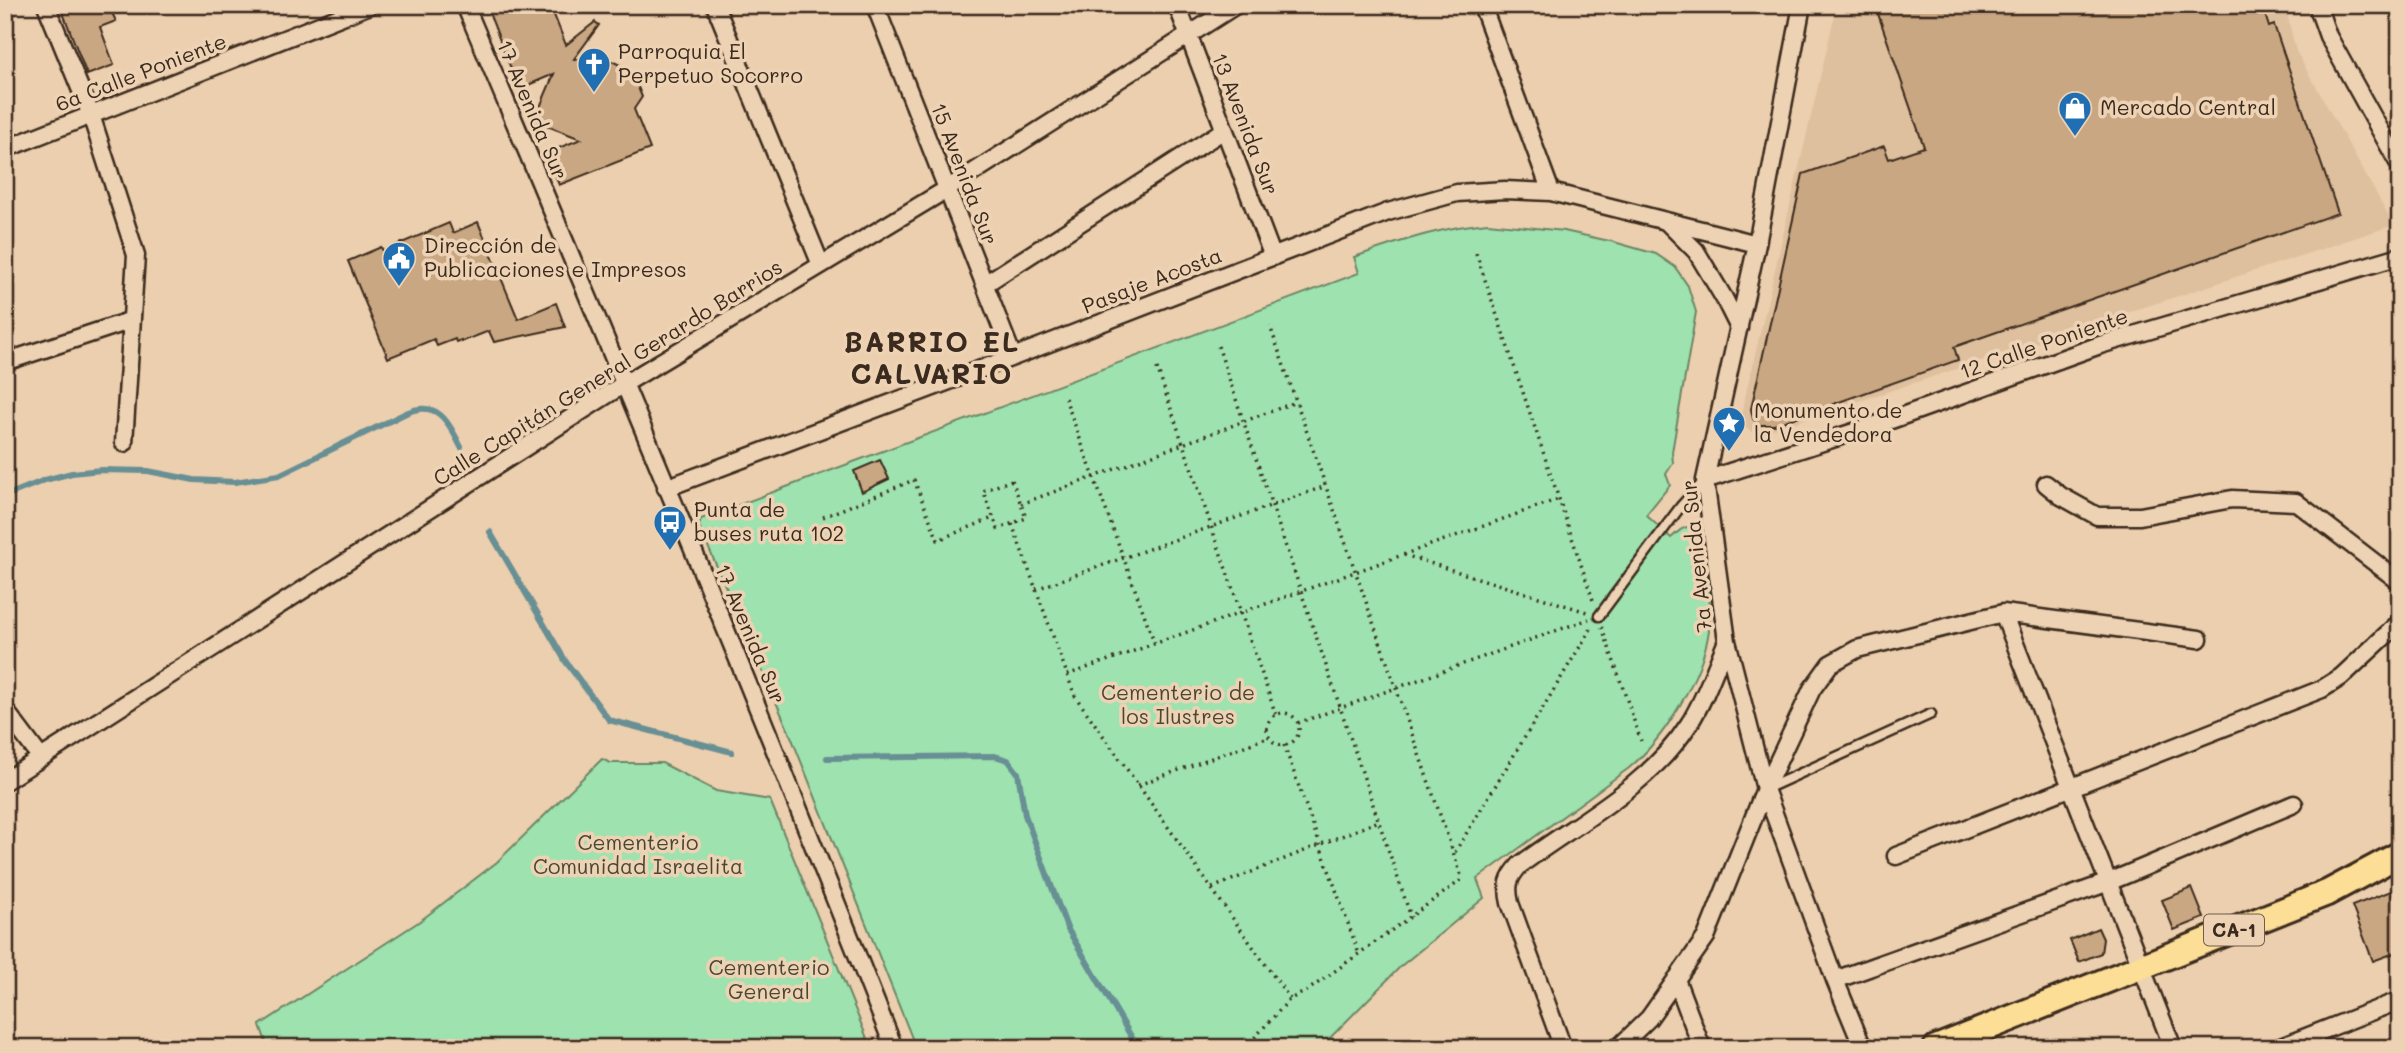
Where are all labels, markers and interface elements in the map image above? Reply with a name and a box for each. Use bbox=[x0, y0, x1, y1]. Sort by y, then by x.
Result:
street label: 6a Calle Poniente bbox=[51, 27, 230, 117]
street label: 17 Avenida Sur bbox=[492, 35, 575, 183]
place label: Parroquia El Perpetuo Socorro bbox=[618, 37, 803, 88]
church icon: Parroquia El Perpetuo Socorro bbox=[575, 45, 613, 94]
street label: 13 Avenida Sur bbox=[1207, 49, 1286, 198]
shop icon: Mercado Central bbox=[2056, 89, 2094, 138]
place label: Mercado Central bbox=[2100, 93, 2276, 120]
street label: 15 Avenida Sur bbox=[926, 99, 1005, 248]
place label: Dirección de Publicaciones e Impresos bbox=[424, 231, 687, 282]
public building icon: Dirección de Publicaciones e Impresos bbox=[380, 239, 418, 288]
street label: Pasaje Acosta bbox=[1078, 241, 1225, 319]
street label: Calle Capitán General Gerardo Barrios bbox=[428, 252, 787, 491]
street label: 12 Calle Poniente bbox=[1956, 301, 2131, 384]
district label: BARRIO EL CALVARIO bbox=[844, 323, 1020, 391]
place label: Monumento de la Vendedora bbox=[1754, 396, 1902, 447]
place icon: Monumento de la Vendedora bbox=[1710, 404, 1748, 453]
street label: 7a Avenida Sur bbox=[1674, 479, 1717, 634]
place label: Punta de buses ruta 102 bbox=[694, 495, 844, 546]
bus stop icon: Punta de buses ruta 102 bbox=[651, 503, 689, 552]
street label: 17 Avenida Sur bbox=[710, 559, 793, 707]
park label: Cementerio de los Ilustres bbox=[1101, 678, 1255, 729]
park label: Cementerio Comunidad Israelita bbox=[533, 828, 743, 879]
road number: CA-1 bbox=[2204, 914, 2264, 946]
park label: Cementerio General bbox=[708, 953, 830, 1004]

